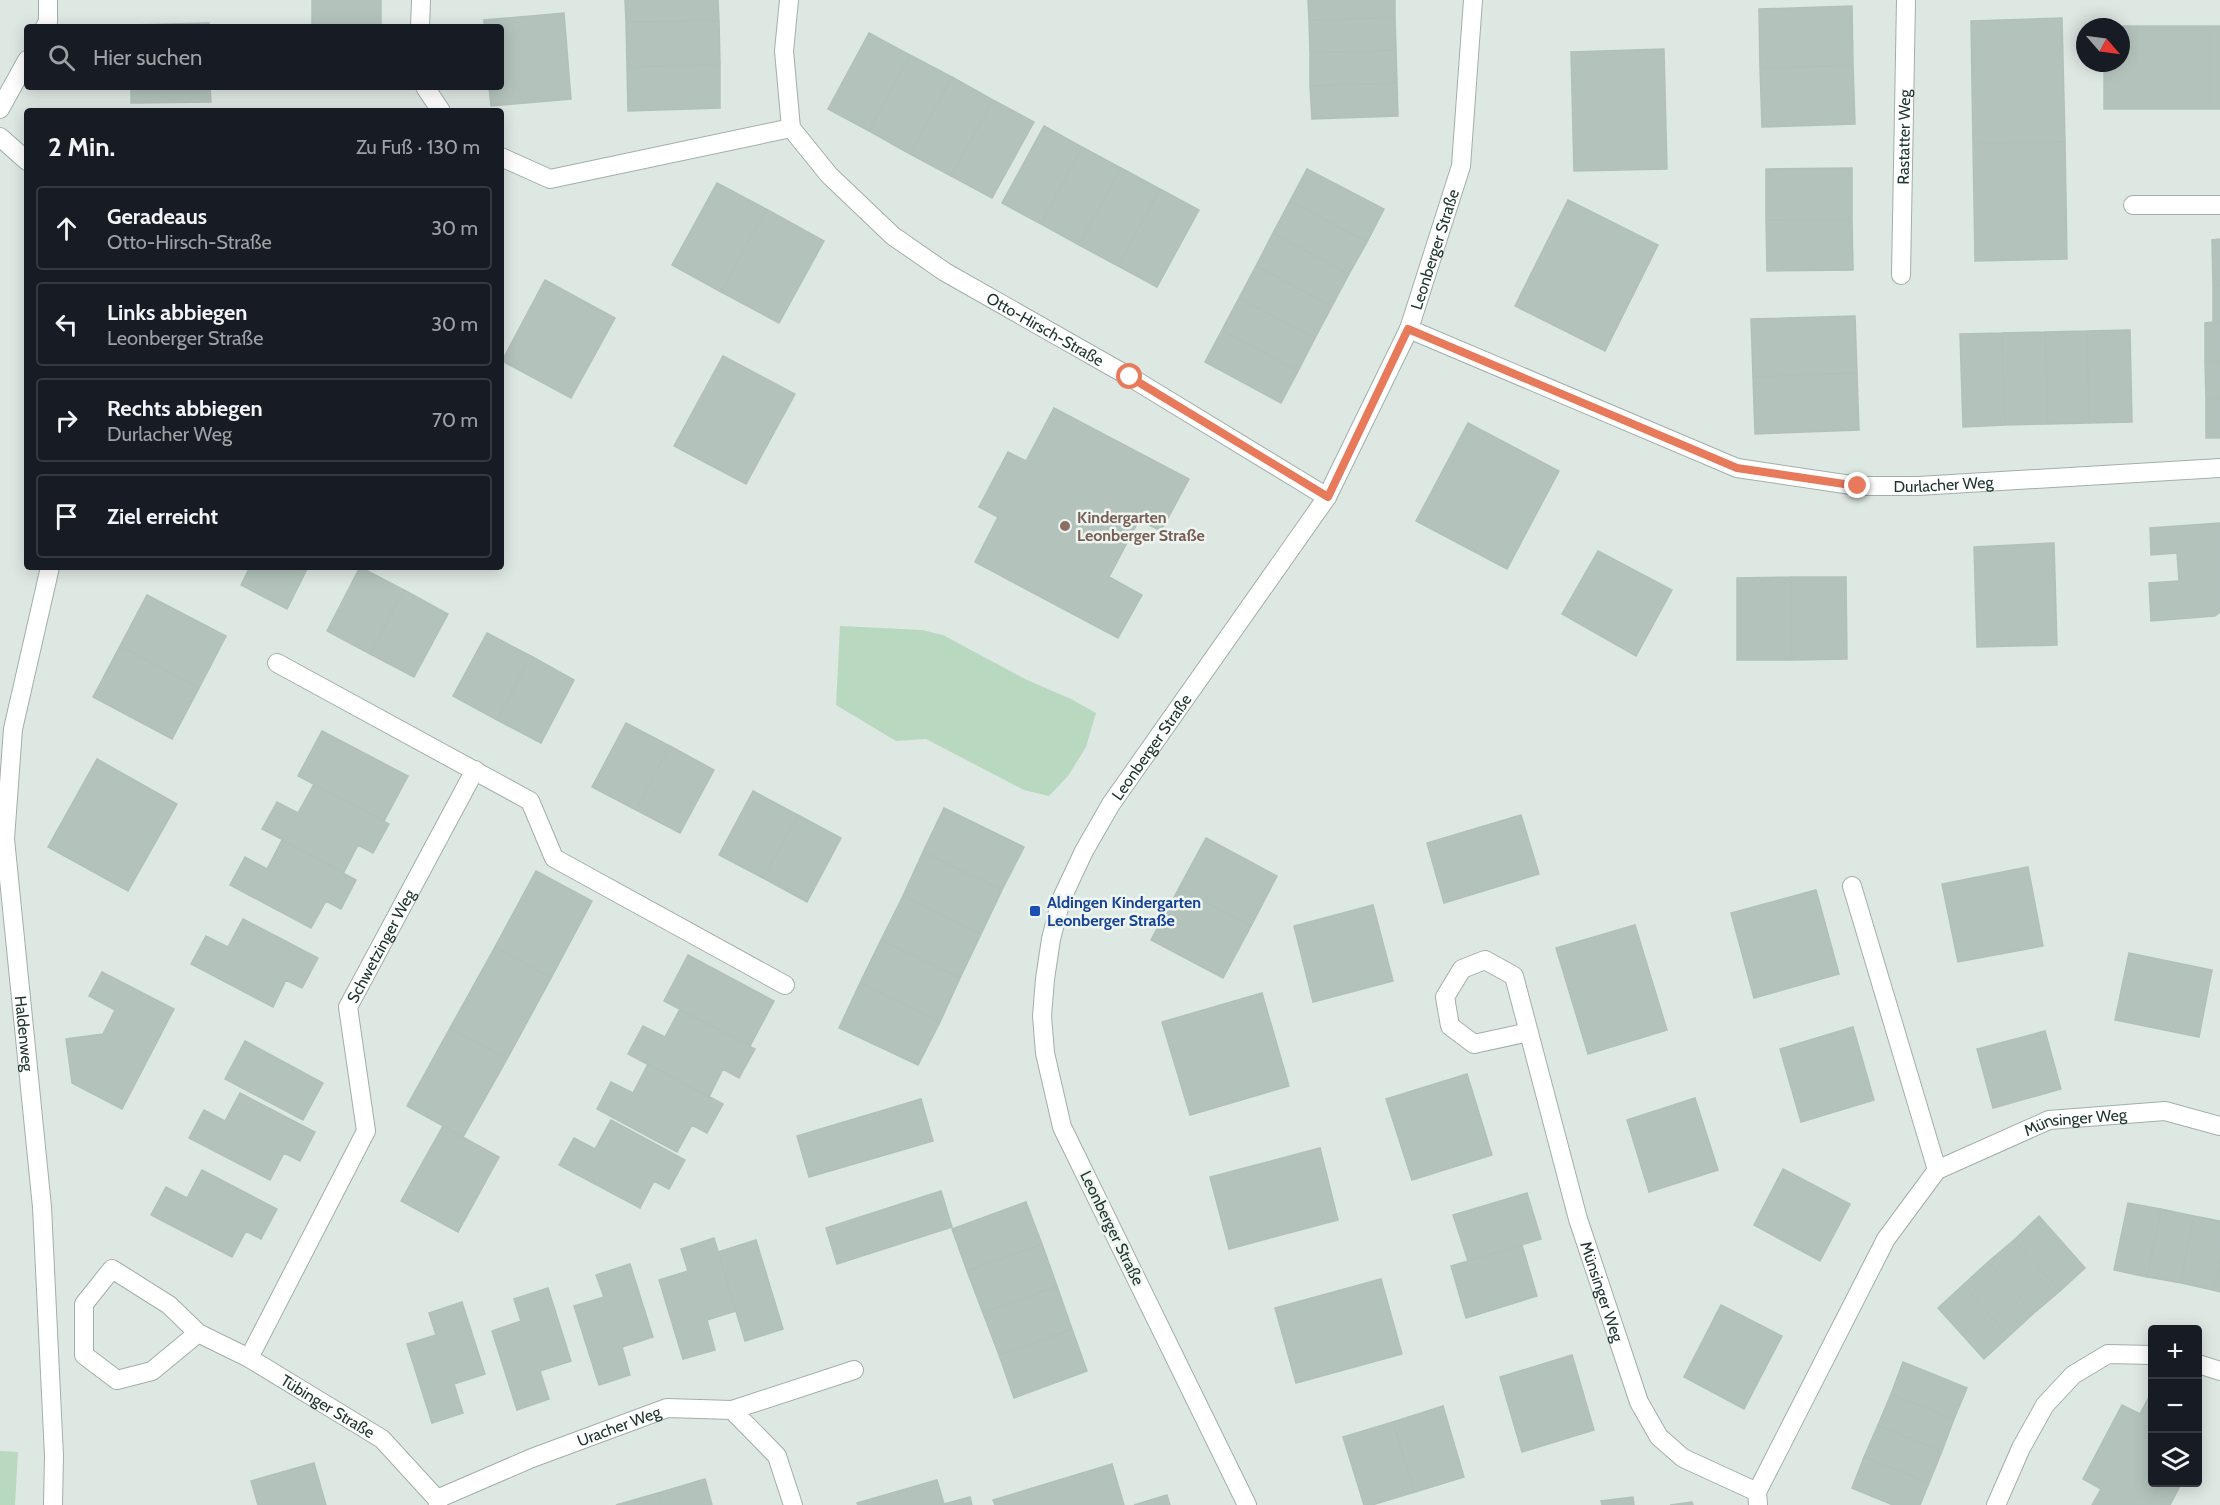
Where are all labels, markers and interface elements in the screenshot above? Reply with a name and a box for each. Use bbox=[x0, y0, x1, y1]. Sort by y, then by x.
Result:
north arrow bbox=[2076, 18, 2130, 72]
search box bbox=[24, 24, 504, 90]
icon: search bbox=[45, 41, 78, 74]
text: Hier suchen bbox=[93, 44, 202, 71]
street label: Rastatter Weg bbox=[1893, 88, 1914, 185]
text: 2 Min. bbox=[48, 131, 115, 163]
text: Zu Fuß · 130 m bbox=[356, 135, 480, 159]
street label: Leonberger Straße bbox=[1406, 187, 1463, 312]
text: Geradeaus bbox=[107, 203, 207, 230]
icon: ahead bbox=[50, 212, 83, 245]
text: 30 m bbox=[431, 216, 478, 240]
text: Otto-Hirsch-Straße bbox=[107, 230, 272, 254]
street label: Otto-Hirsch-Straße bbox=[983, 288, 1107, 370]
text: Links abbiegen bbox=[107, 299, 247, 326]
icon: left bbox=[50, 308, 83, 341]
text: 30 m bbox=[431, 312, 478, 336]
text: Leonberger Straße bbox=[107, 326, 263, 350]
route start bbox=[1116, 363, 1142, 389]
text: Rechts abbiegen bbox=[107, 395, 263, 422]
icon: right bbox=[50, 404, 83, 437]
text: 70 m bbox=[432, 408, 478, 432]
text: Durlacher Weg bbox=[107, 422, 232, 446]
route end bbox=[1844, 472, 1870, 498]
street label: Durlacher Weg bbox=[1893, 472, 1995, 496]
icon: arrive bbox=[50, 500, 83, 533]
text: Ziel erreicht bbox=[107, 503, 218, 530]
place label: Kindergarten Leonberger Straße bbox=[1077, 508, 1205, 545]
marker: Kindergarten Leonberger Straße bbox=[1058, 519, 1072, 533]
street label: Leonberger Straße bbox=[1107, 690, 1195, 803]
street label: Schwetzinger Weg bbox=[343, 885, 419, 1006]
place label: Aldingen Kindergarten Leonberger Straße bbox=[1047, 893, 1201, 930]
marker: Aldingen Kindergarten Leonberger Straße bbox=[1028, 904, 1042, 918]
street label: Haldenweg bbox=[11, 995, 38, 1073]
street label: Münsinger Weg bbox=[2021, 1104, 2128, 1140]
street label: Leonberger Straße bbox=[1076, 1168, 1148, 1288]
street label: Münsinger Weg bbox=[1577, 1239, 1628, 1345]
map controls bbox=[2148, 1325, 2202, 1487]
button: + bbox=[2148, 1325, 2202, 1379]
street label: Tübinger Straße bbox=[278, 1370, 378, 1442]
button: − bbox=[2148, 1379, 2202, 1433]
street label: Uracher Weg bbox=[574, 1401, 664, 1450]
button: layers bbox=[2148, 1433, 2202, 1487]

